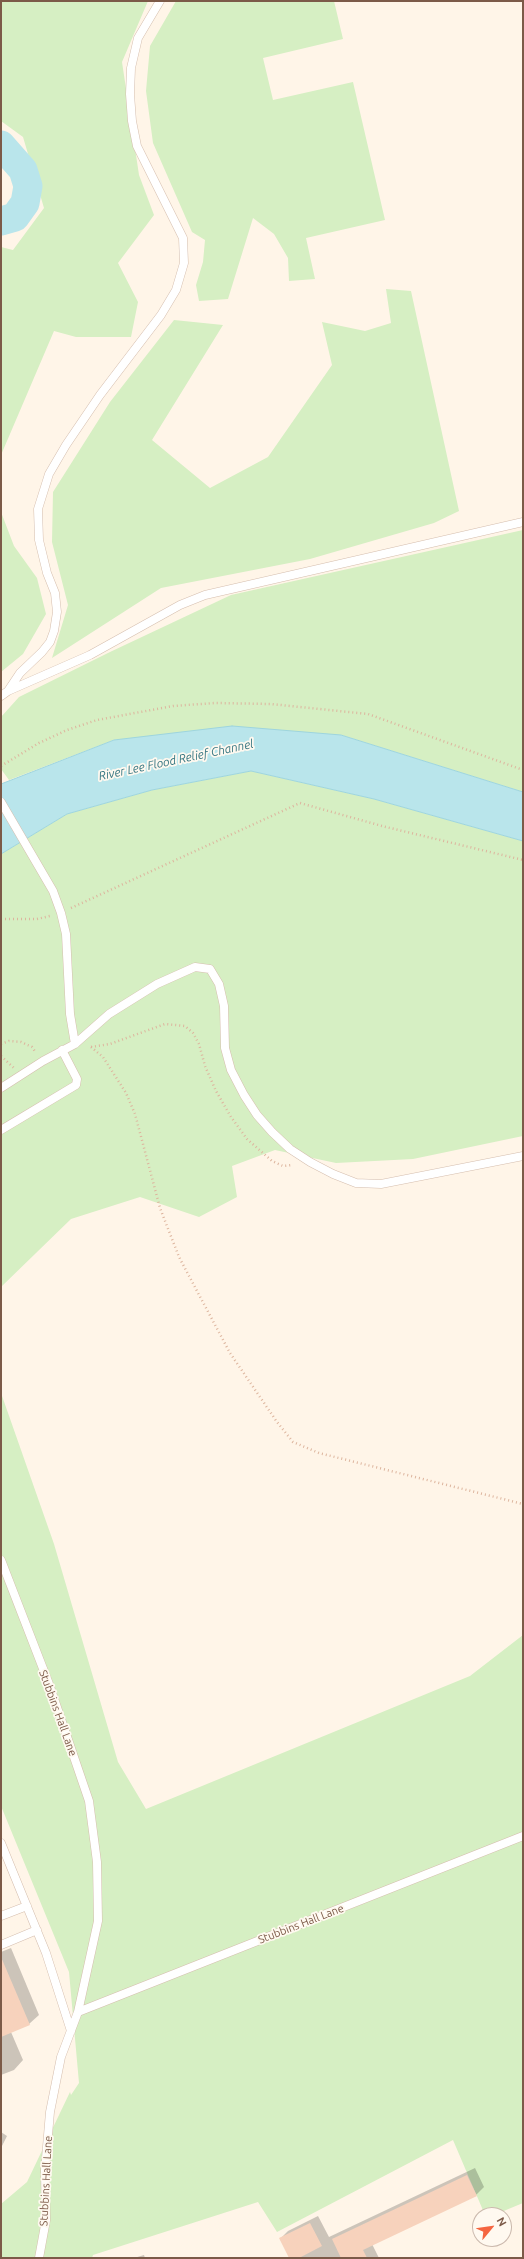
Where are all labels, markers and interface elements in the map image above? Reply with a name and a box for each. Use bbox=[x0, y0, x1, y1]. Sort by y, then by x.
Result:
water label: River Lee Flood Relief Channel bbox=[97, 737, 255, 783]
street label: Stubbins Hall Lane bbox=[36, 1668, 80, 1758]
street label: Stubbins Hall Lane bbox=[256, 1902, 346, 1946]
street label: Stubbins Hall Lane bbox=[37, 2135, 55, 2227]
north arrow bbox=[472, 2207, 512, 2247]
text: N bbox=[494, 2215, 509, 2228]

